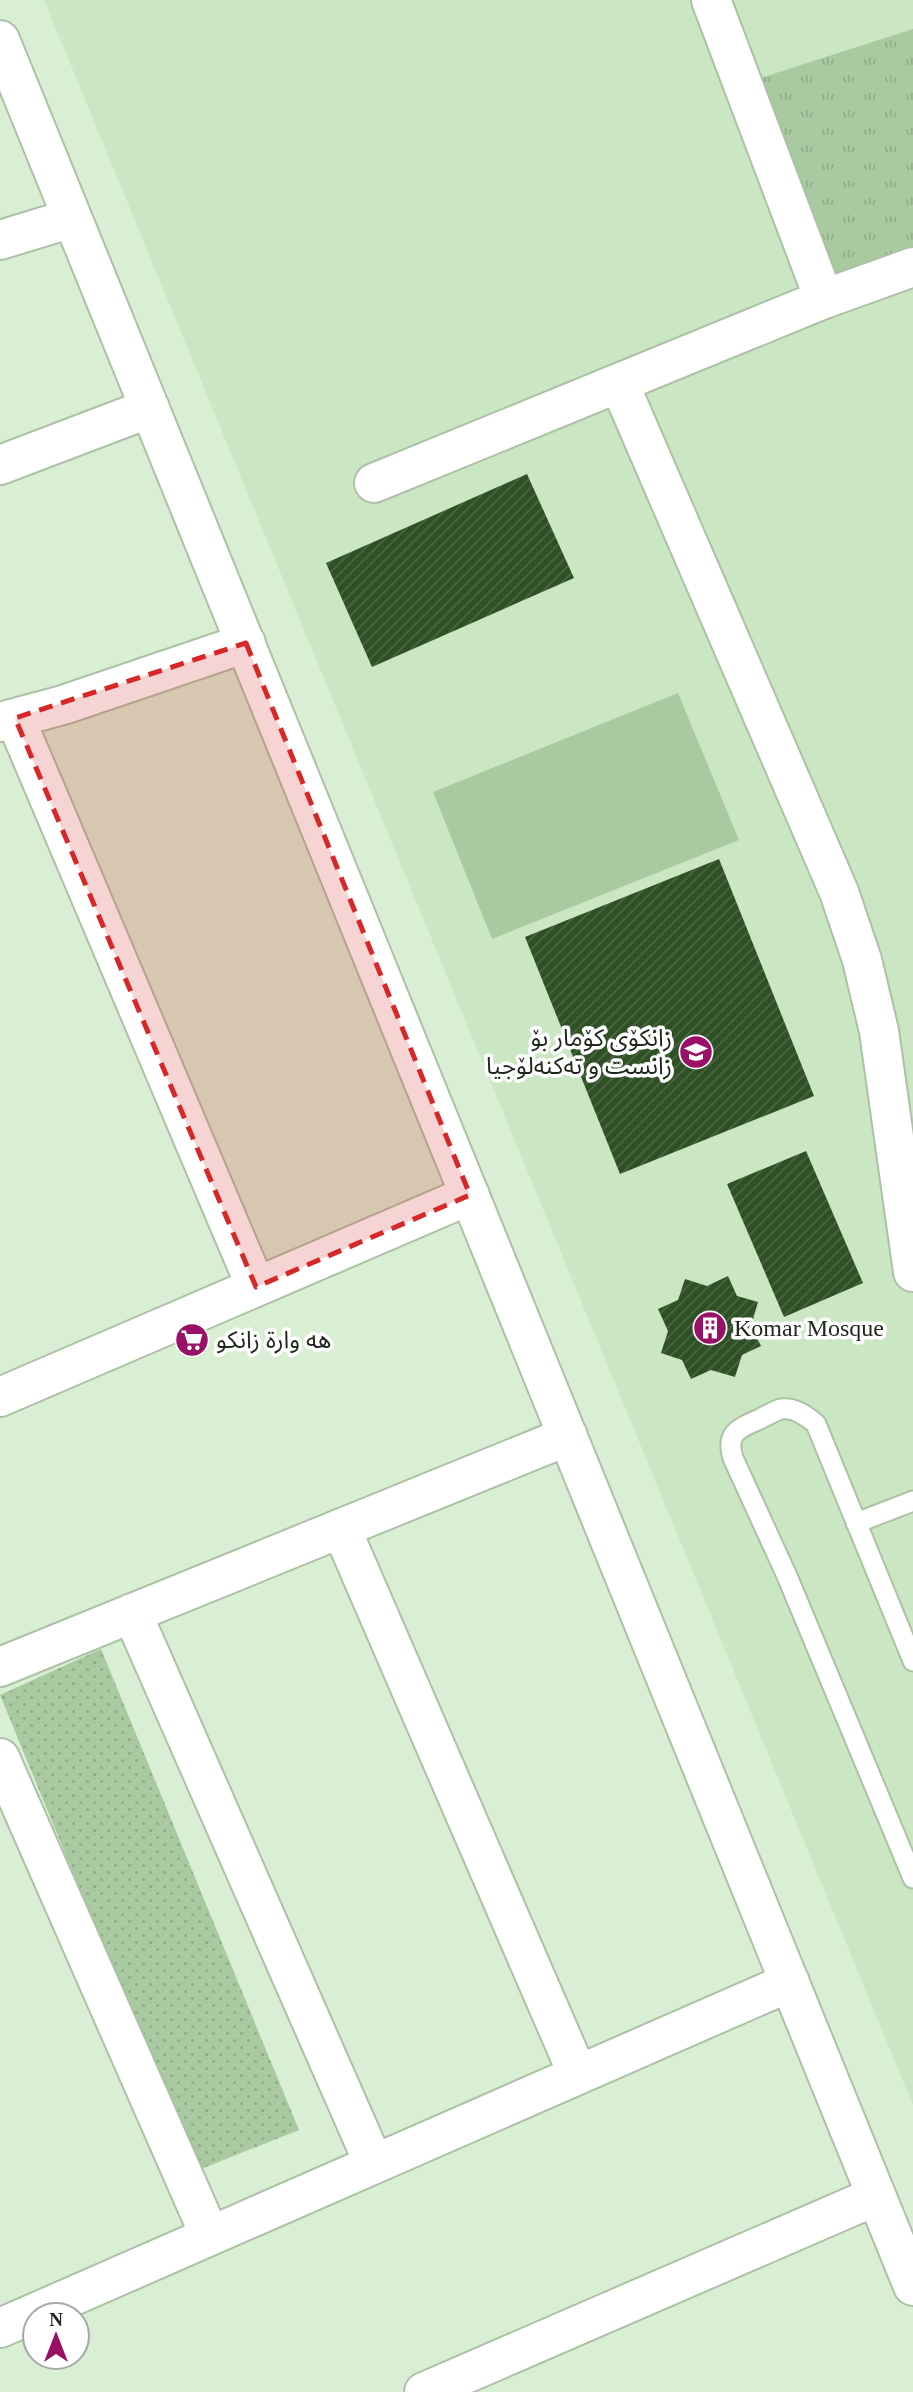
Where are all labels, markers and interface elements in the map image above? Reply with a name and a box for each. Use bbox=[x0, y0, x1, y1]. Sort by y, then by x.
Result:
place label: زانکۆی کۆمار بۆ زانست و تەکنەلۆجیا bbox=[486, 1025, 672, 1080]
school or university icon: زانکۆی کۆمار بۆ زانست و تەکنەلۆجیا bbox=[677, 1033, 715, 1071]
building icon: Komar Mosque bbox=[691, 1309, 729, 1347]
place label: Komar Mosque bbox=[734, 1315, 884, 1341]
supermarket icon: هه وارة زانكو bbox=[173, 1321, 211, 1359]
place label: هه وارة زانكو bbox=[216, 1327, 331, 1354]
north arrow bbox=[21, 2301, 91, 2371]
text: N bbox=[49, 2309, 63, 2330]

